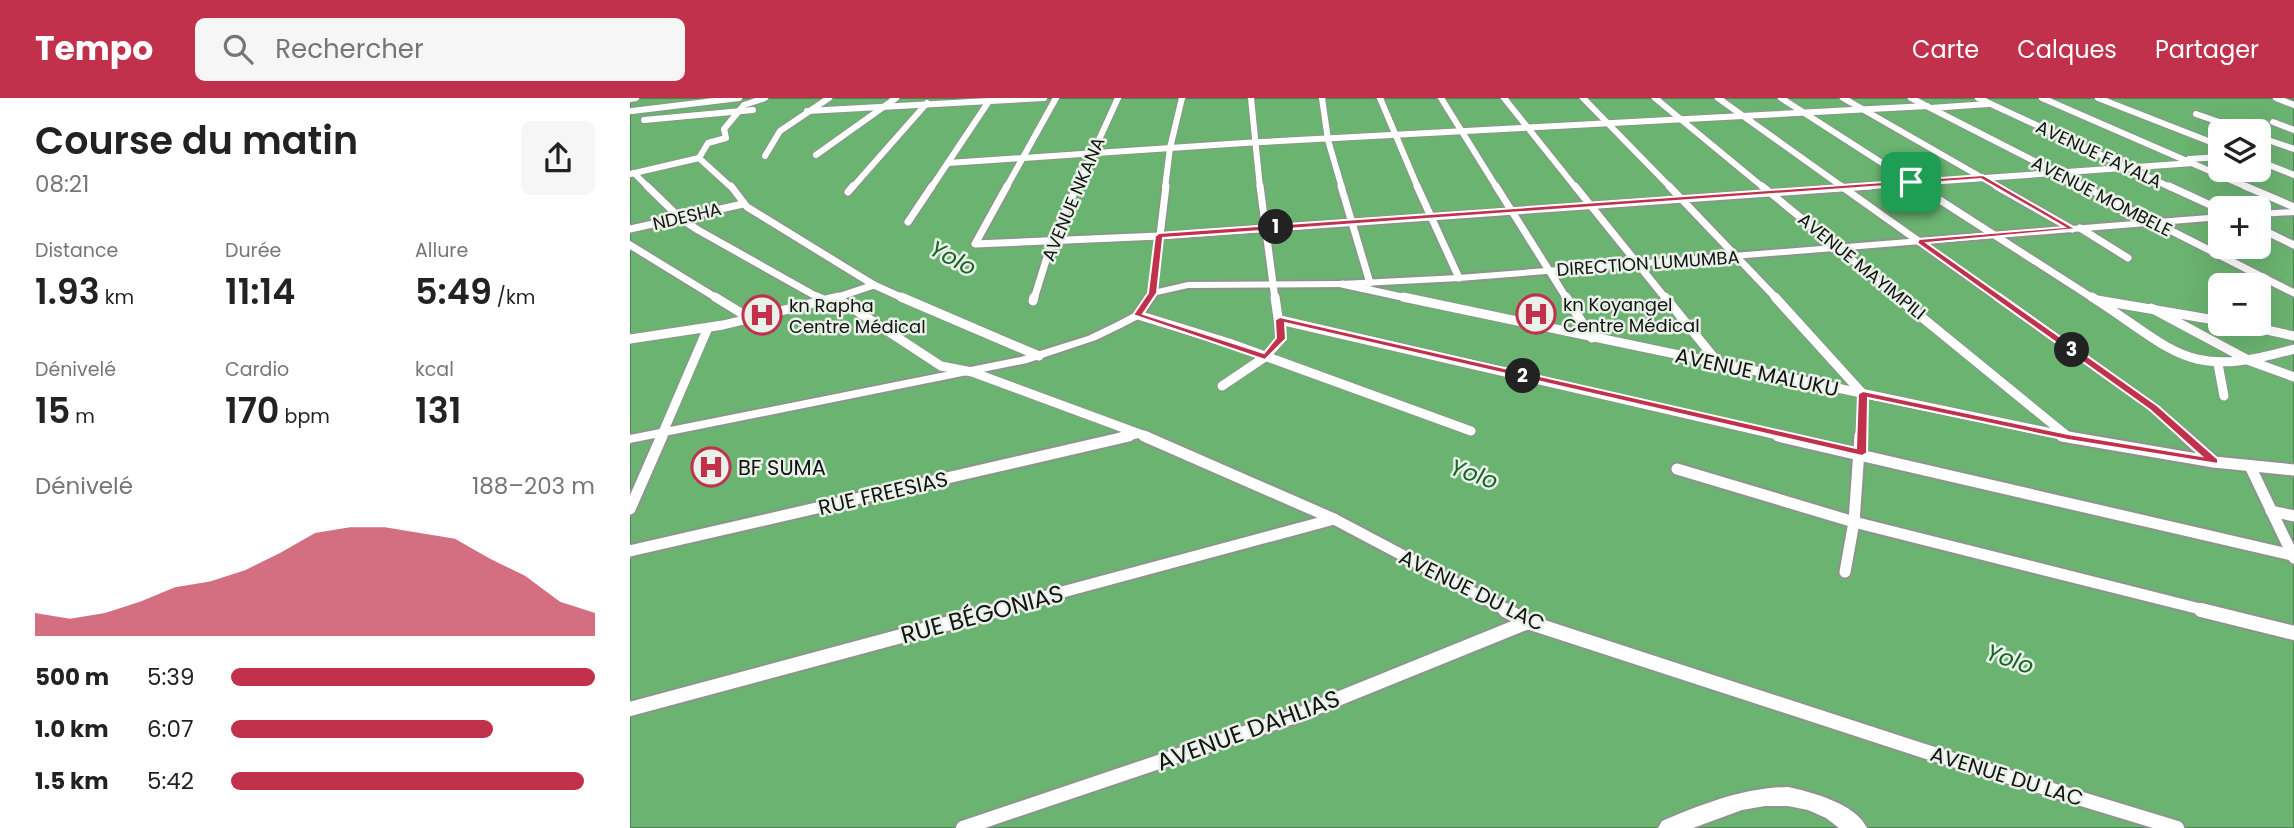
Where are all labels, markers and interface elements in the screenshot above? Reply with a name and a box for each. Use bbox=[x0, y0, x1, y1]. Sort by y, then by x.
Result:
search box bbox=[195, 18, 685, 81]
text: Tempo bbox=[35, 25, 153, 72]
icon: search bbox=[219, 30, 257, 68]
text: Rechercher bbox=[275, 31, 424, 67]
text: Carte bbox=[1912, 33, 1979, 66]
text: Calques bbox=[2017, 33, 2117, 66]
text: Partager bbox=[2155, 33, 2259, 66]
text: Course du matin bbox=[35, 114, 358, 167]
street label: AVENUE FAYALA bbox=[2032, 114, 2166, 194]
map controls bbox=[2208, 119, 2271, 336]
button: layers bbox=[2208, 119, 2271, 182]
button: share bbox=[521, 121, 595, 195]
street label: AVENUE NKANA bbox=[1036, 133, 1110, 265]
street label: AVENUE MOMBELE bbox=[2027, 150, 2177, 242]
pin bbox=[1881, 152, 1941, 212]
icon: arrive bbox=[1892, 163, 1930, 201]
text: 08:21 bbox=[35, 168, 89, 200]
street label: NDESHA bbox=[650, 196, 724, 236]
button: + bbox=[2208, 196, 2271, 259]
street label: AVENUE MAYIMPILI bbox=[1793, 207, 1931, 325]
pin: 1 bbox=[1258, 209, 1294, 244]
text: 1 bbox=[1272, 213, 1279, 240]
water label: Yolo bbox=[924, 232, 982, 284]
text: Distance bbox=[35, 237, 118, 264]
text: Durée bbox=[225, 237, 281, 264]
text: Allure bbox=[415, 237, 468, 264]
street label: DIRECTION LUMUMBA bbox=[1556, 244, 1740, 282]
text: 1.93 bbox=[35, 267, 100, 316]
text: 11:14 bbox=[225, 267, 295, 316]
text: 5:49 bbox=[415, 267, 492, 316]
button: − bbox=[2208, 273, 2271, 336]
text: km bbox=[100, 284, 134, 311]
text: /km bbox=[492, 284, 535, 311]
place label: kn Koyangel Centre Médical bbox=[1563, 292, 1700, 338]
place label: kn Rapha Centre Médical bbox=[789, 293, 926, 339]
hospital icon: kn Koyangel Centre Médical bbox=[1515, 293, 1557, 335]
hospital icon: kn Rapha Centre Médical bbox=[741, 294, 783, 336]
pin: 3 bbox=[2054, 332, 2090, 368]
text: 3 bbox=[2066, 336, 2077, 363]
street label: AVENUE MALUKU bbox=[1672, 340, 1842, 404]
text: Dénivelé bbox=[35, 356, 116, 383]
text: Cardio bbox=[225, 356, 289, 383]
text: kcal bbox=[415, 356, 454, 383]
pin: 2 bbox=[1506, 358, 1540, 394]
text: 2 bbox=[1517, 362, 1528, 389]
text: 15 bbox=[35, 386, 70, 435]
text: 170 bbox=[225, 386, 279, 435]
text: 131 bbox=[415, 386, 461, 435]
text: m bbox=[70, 403, 95, 430]
text: bpm bbox=[279, 403, 330, 430]
hospital icon: BF SUMA bbox=[690, 446, 732, 488]
water label: Yolo bbox=[1446, 451, 1502, 497]
place label: BF SUMA bbox=[738, 453, 826, 482]
street label: RUE FREESIAS bbox=[815, 464, 951, 522]
text: Dénivelé bbox=[35, 470, 133, 502]
text: 188–203 m bbox=[472, 470, 595, 502]
street label: AVENUE DU LAC bbox=[1394, 542, 1550, 638]
street label: RUE BÉGONIAS bbox=[897, 576, 1067, 652]
water label: Yolo bbox=[1982, 636, 2038, 682]
text: 500 m bbox=[35, 661, 109, 693]
text: 5:39 bbox=[147, 661, 194, 693]
street label: AVENUE DAHLIAS bbox=[1152, 682, 1344, 778]
text: 1.0 km bbox=[35, 713, 109, 745]
text: 6:07 bbox=[147, 713, 194, 745]
street label: AVENUE DU LAC bbox=[1927, 739, 2087, 813]
text: 1.5 km bbox=[35, 765, 109, 797]
text: 5:42 bbox=[147, 765, 194, 797]

